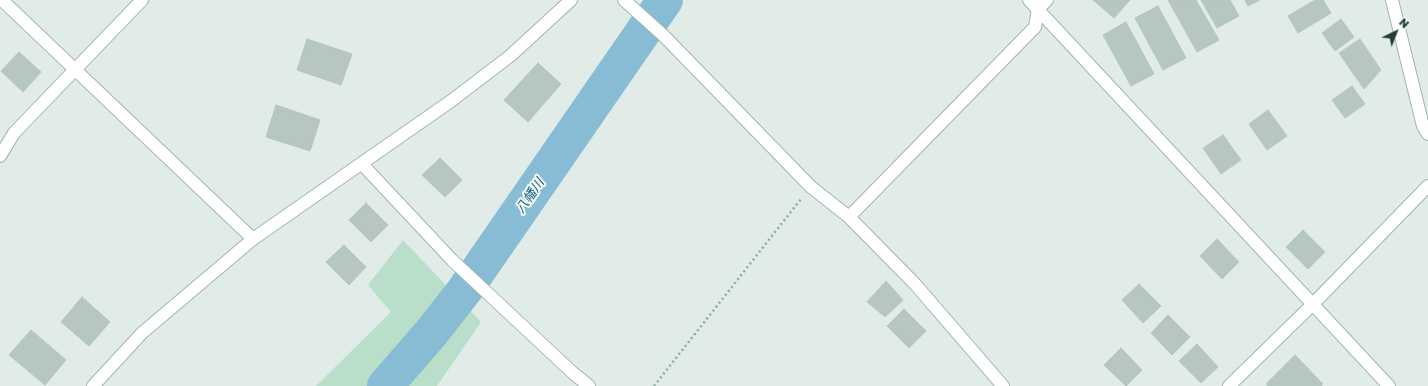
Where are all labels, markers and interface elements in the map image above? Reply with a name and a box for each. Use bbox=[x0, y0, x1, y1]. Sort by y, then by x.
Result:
north arrow bbox=[1376, 12, 1416, 52]
text: N bbox=[1397, 15, 1412, 30]
water label: 八幡川 bbox=[512, 176, 548, 216]

